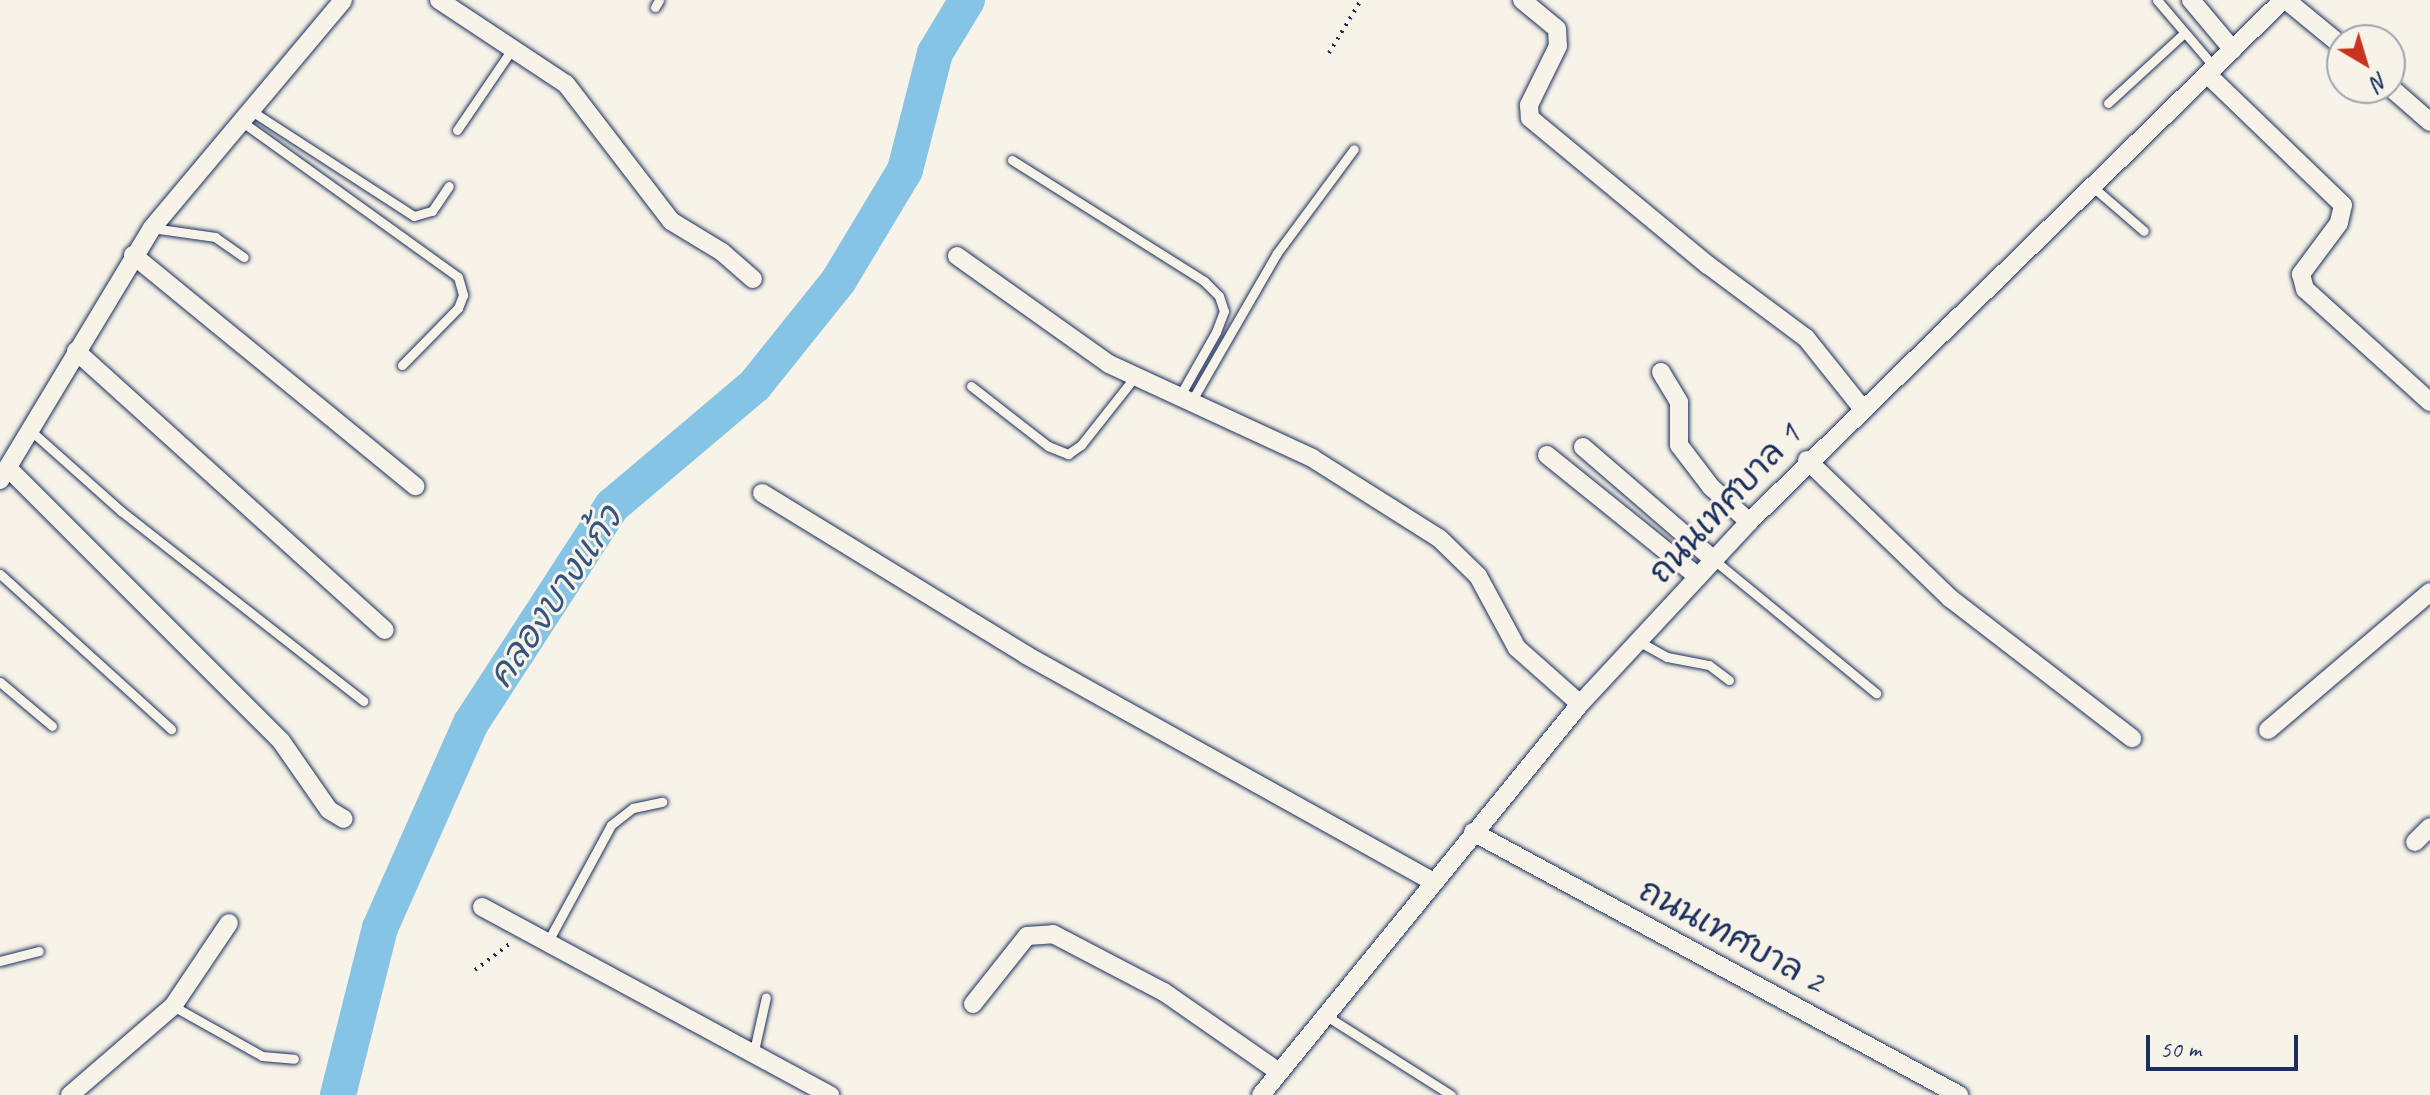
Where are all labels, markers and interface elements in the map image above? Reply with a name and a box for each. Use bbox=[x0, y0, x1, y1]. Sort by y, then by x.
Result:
north arrow bbox=[2326, 24, 2406, 104]
text: N bbox=[2366, 66, 2394, 97]
street label: ถนนเทศบาล 1 bbox=[1640, 415, 1808, 591]
water label: คลองบางแก้ว bbox=[479, 499, 631, 695]
street label: ถนนเทศบาล 2 bbox=[1632, 869, 1832, 1001]
scale bar bbox=[2150, 1019, 2302, 1069]
text: 50 m bbox=[2160, 1034, 2201, 1064]

